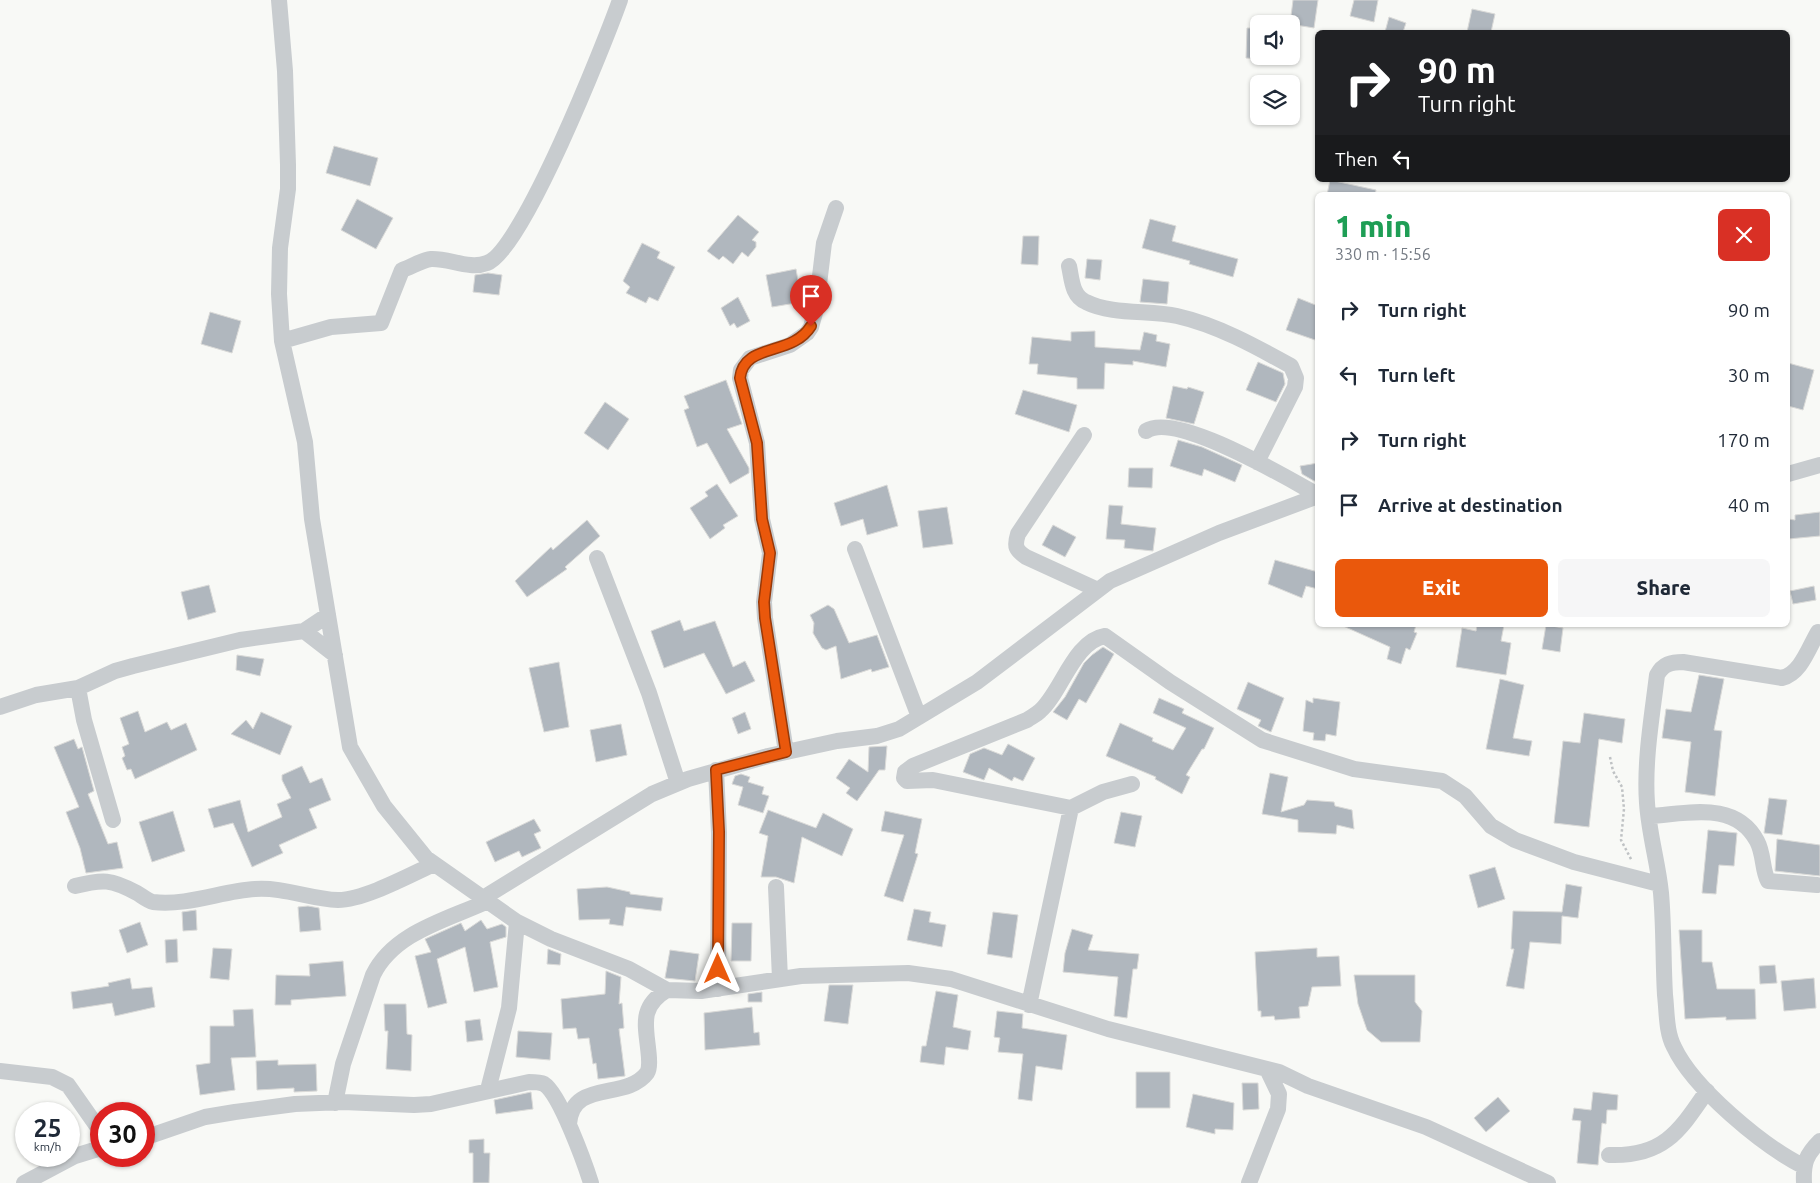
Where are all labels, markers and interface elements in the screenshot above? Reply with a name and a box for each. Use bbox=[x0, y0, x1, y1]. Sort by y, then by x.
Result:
map controls bbox=[1250, 15, 1300, 125]
button: sound bbox=[1250, 15, 1300, 65]
icon: right bbox=[1335, 50, 1400, 115]
text: 90 m bbox=[1418, 50, 1496, 90]
button: layers bbox=[1250, 75, 1300, 125]
text: Turn right bbox=[1418, 91, 1516, 116]
icon: left bbox=[1388, 145, 1416, 173]
text: Then bbox=[1335, 148, 1378, 170]
text: 1 min bbox=[1335, 209, 1411, 243]
button: close bbox=[1718, 209, 1770, 261]
text: 330 m · 15:56 bbox=[1335, 245, 1431, 263]
pin bbox=[790, 275, 832, 326]
icon: arrive bbox=[797, 282, 825, 310]
icon: right bbox=[1335, 296, 1363, 324]
text: Turn right bbox=[1378, 299, 1466, 321]
text: 90 m bbox=[1728, 299, 1770, 321]
icon: left bbox=[1335, 361, 1363, 389]
text: Turn left bbox=[1378, 364, 1456, 386]
text: 30 m bbox=[1728, 364, 1770, 386]
icon: right bbox=[1335, 426, 1363, 454]
text: Turn right bbox=[1378, 429, 1466, 451]
text: 170 m bbox=[1717, 429, 1770, 451]
icon: arrive bbox=[1335, 491, 1363, 519]
text: Arrive at destination bbox=[1378, 494, 1563, 516]
text: 40 m bbox=[1728, 494, 1770, 516]
button: Exit bbox=[1335, 559, 1548, 617]
button: Share bbox=[1558, 559, 1770, 617]
position arrow bbox=[691, 942, 743, 994]
speed limit sign: 30 bbox=[90, 1102, 155, 1167]
text: 25 bbox=[33, 1114, 62, 1142]
text: km/h bbox=[34, 1140, 61, 1153]

